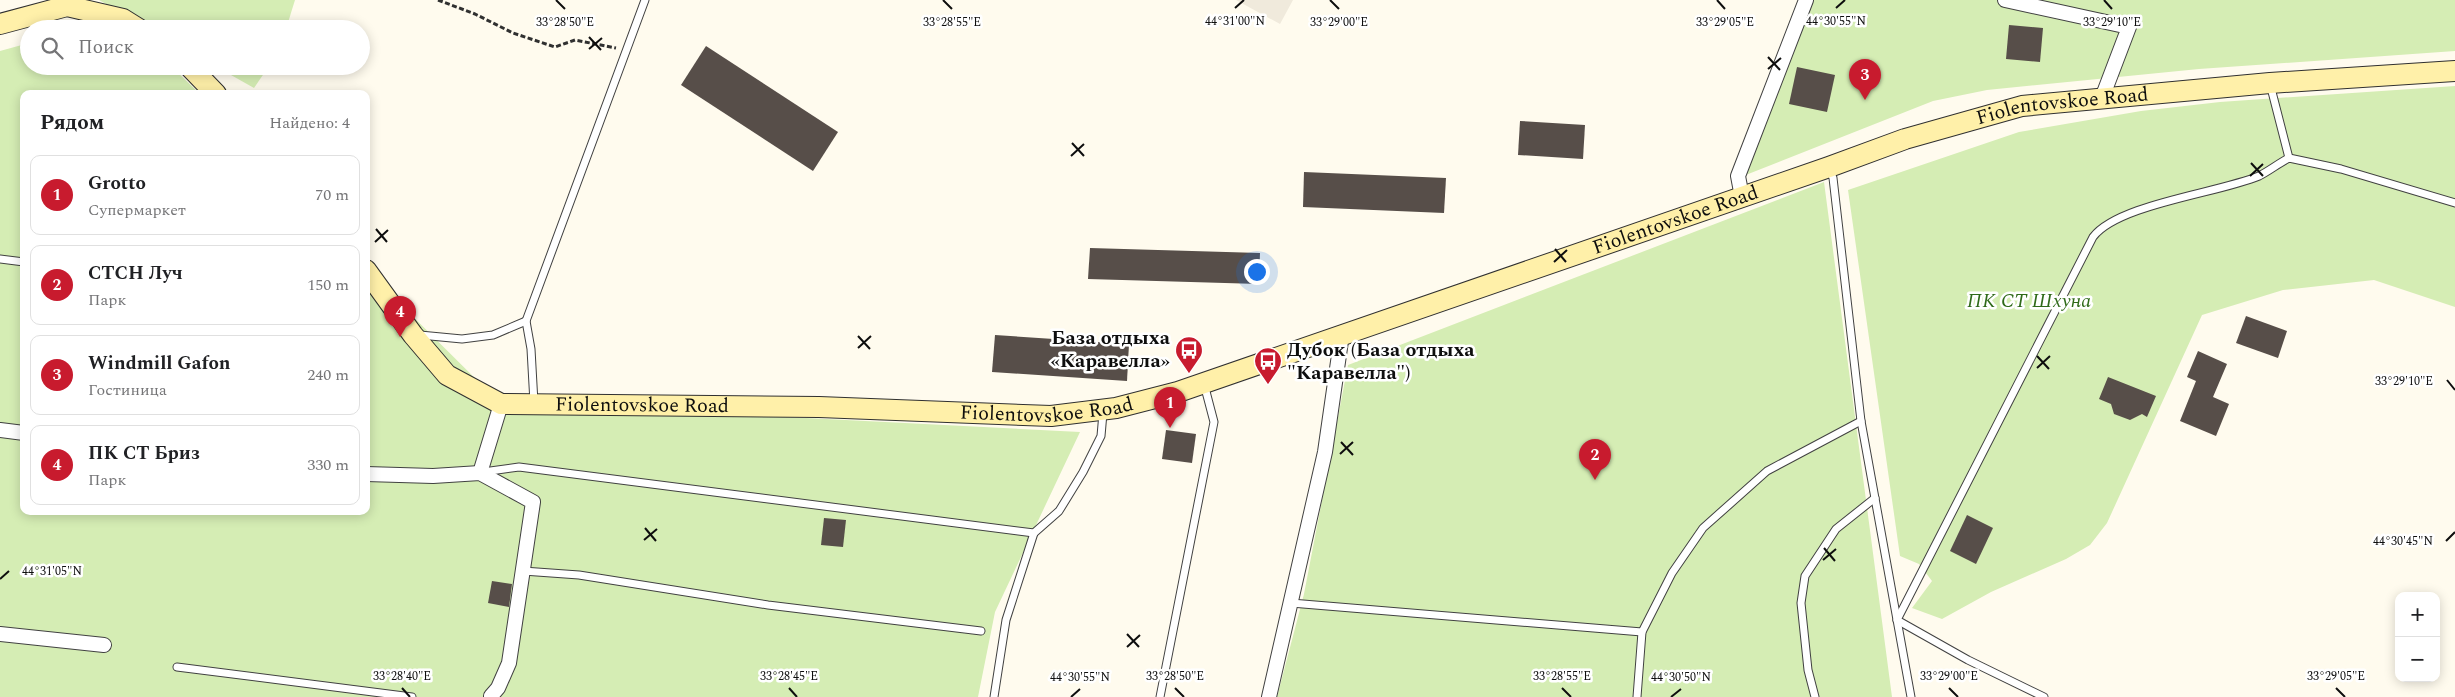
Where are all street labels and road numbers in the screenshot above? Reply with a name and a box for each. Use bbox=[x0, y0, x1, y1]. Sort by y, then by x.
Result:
street label: Fiolentovskoe Road bbox=[1973, 79, 2150, 133]
street label: Fiolentovskoe Road bbox=[1588, 177, 1763, 263]
street label: Fiolentovskoe Road bbox=[959, 389, 1137, 431]
street label: Fiolentovskoe Road bbox=[555, 390, 729, 421]

